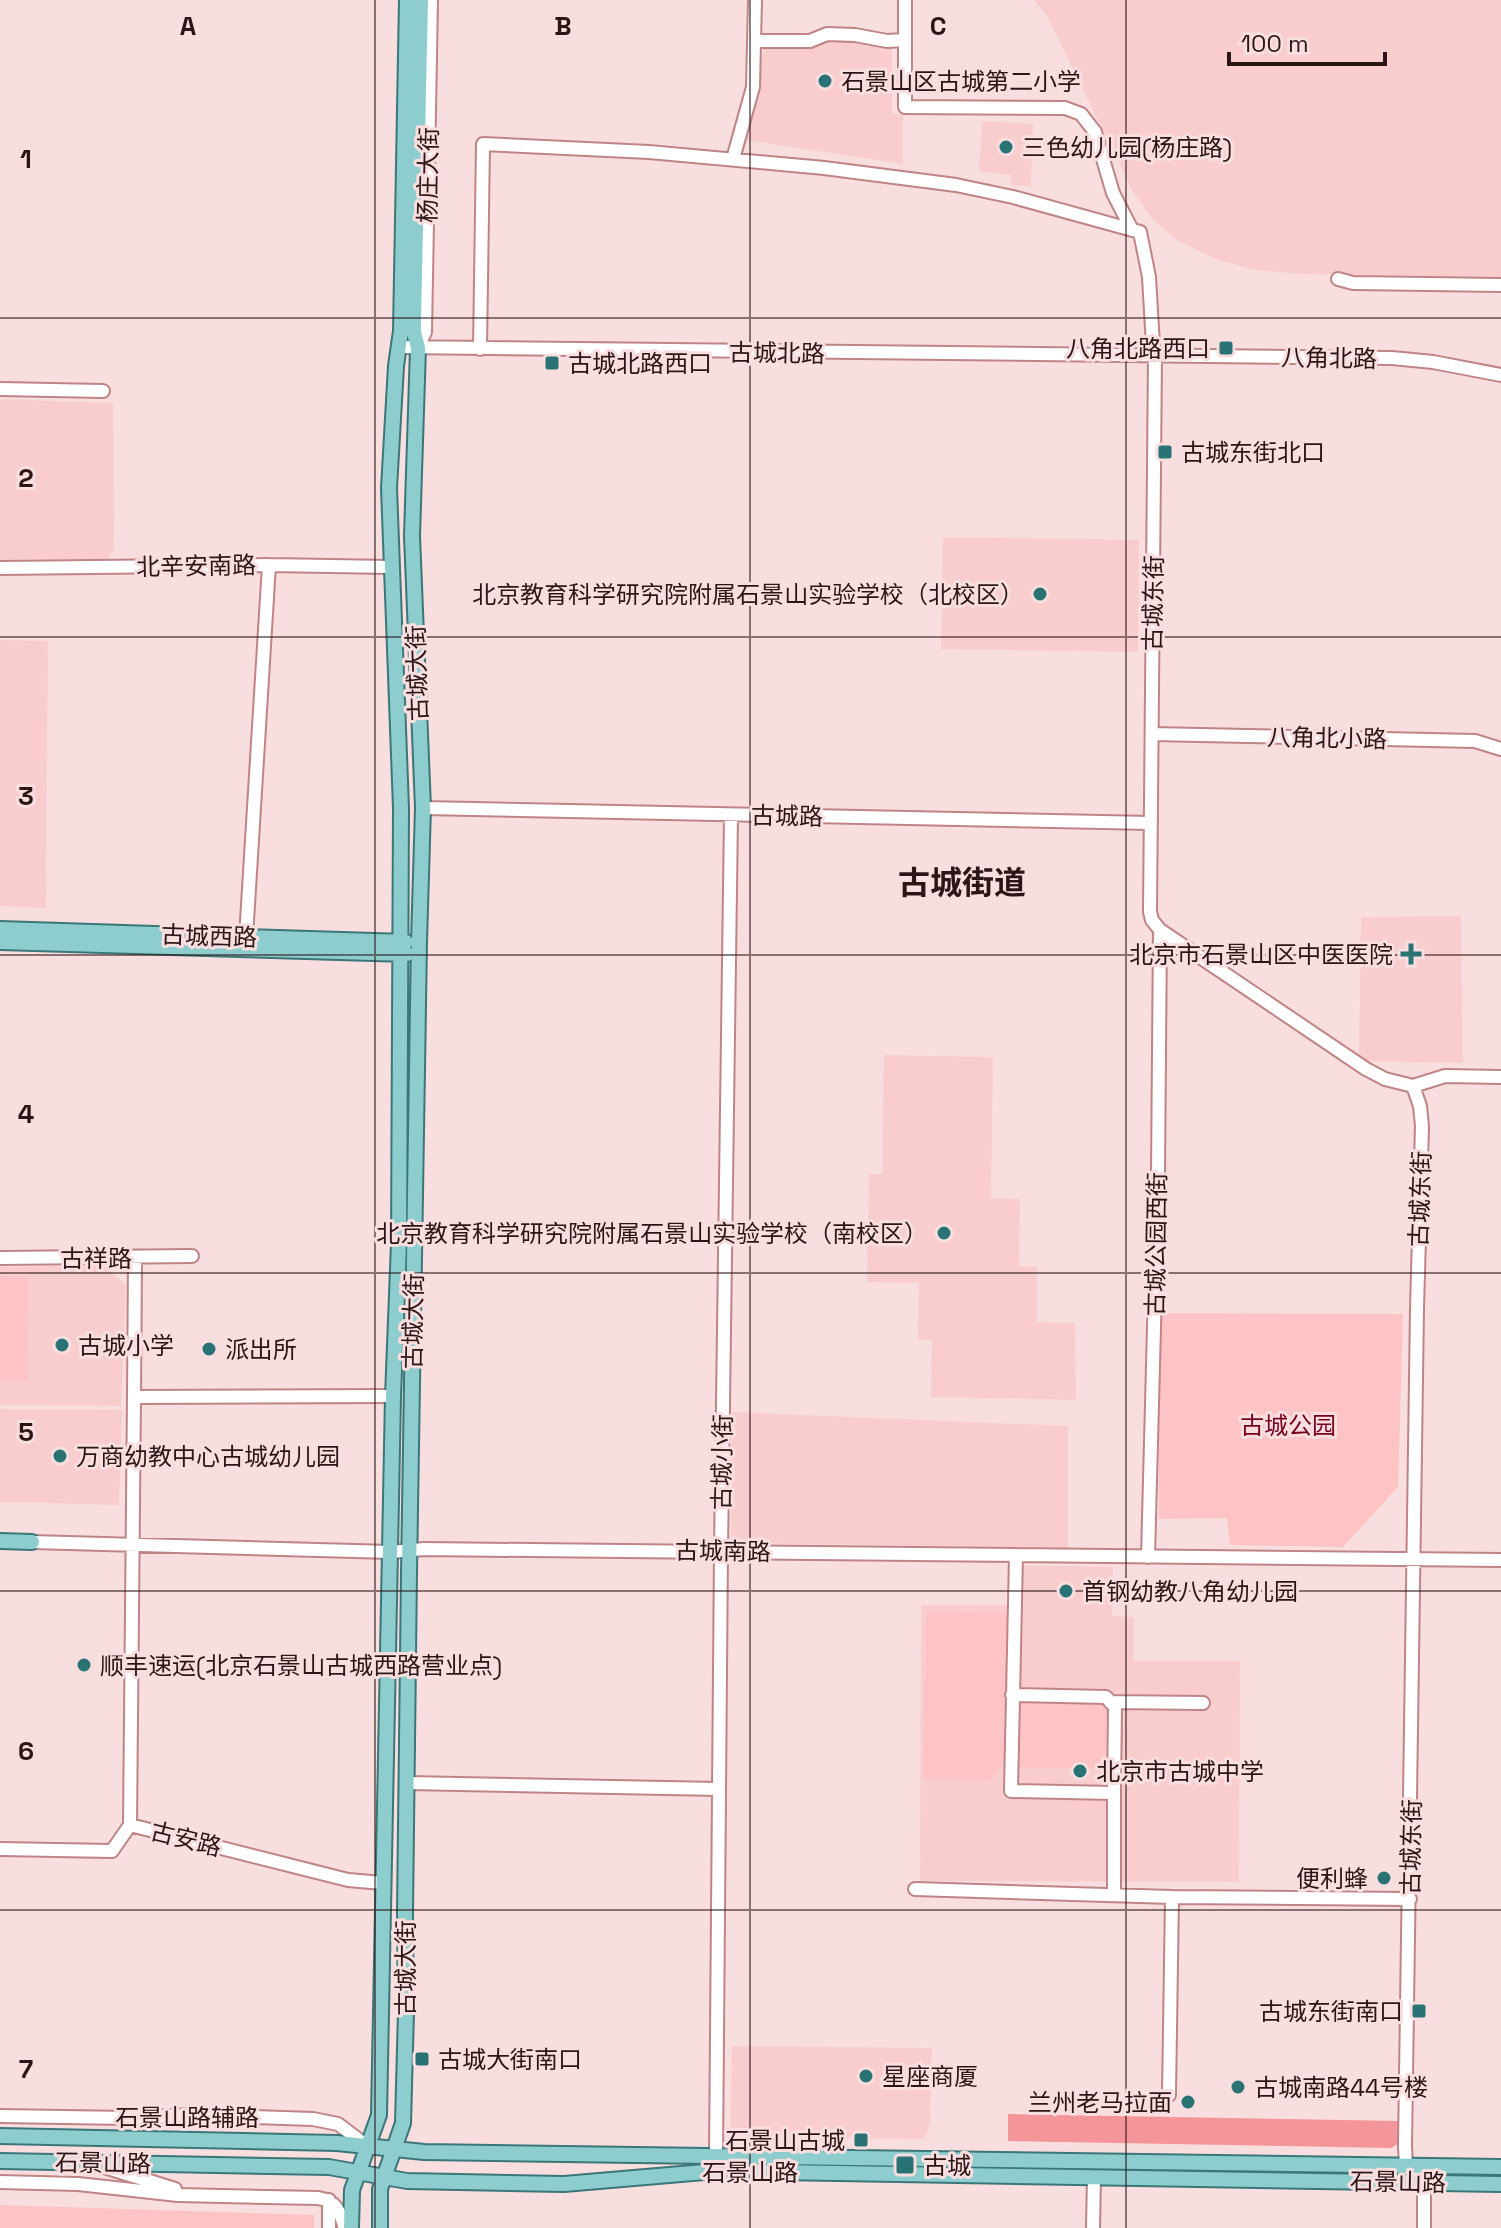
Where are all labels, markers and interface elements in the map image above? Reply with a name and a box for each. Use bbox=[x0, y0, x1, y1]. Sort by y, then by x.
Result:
text: A bbox=[180, 9, 197, 43]
text: B bbox=[554, 9, 572, 43]
text: C bbox=[930, 9, 946, 43]
scale bar bbox=[1229, 16, 1385, 66]
text: 100 m bbox=[1241, 28, 1309, 59]
place label: 石景山区古城第二小学 bbox=[841, 66, 1081, 97]
marker: 石景山区古城第二小学 bbox=[816, 72, 834, 90]
street label: 杨庄大街 bbox=[412, 127, 444, 223]
place label: 三色幼儿园(杨庄路) bbox=[1022, 132, 1232, 163]
marker: 三色幼儿园(杨庄路) bbox=[997, 138, 1015, 156]
text: 1 bbox=[20, 142, 32, 176]
place label: 八角北路西口 bbox=[1066, 333, 1210, 364]
street label: 古城北路 bbox=[729, 337, 825, 369]
marker: 八角北路西口 bbox=[1217, 339, 1235, 357]
street label: 八角北路 bbox=[1281, 342, 1377, 374]
place label: 古城北路西口 bbox=[568, 348, 712, 379]
marker: 古城北路西口 bbox=[543, 354, 561, 372]
place label: 古城东街北口 bbox=[1181, 437, 1325, 468]
marker: 古城东街北口 bbox=[1156, 443, 1174, 461]
text: 2 bbox=[18, 461, 34, 495]
street label: 北辛安南路 bbox=[136, 549, 256, 583]
street label: 古城东街 bbox=[1137, 555, 1169, 651]
place label: 北京教育科学研究院附属石景山实验学校（北校区） bbox=[472, 579, 1024, 610]
marker: 北京教育科学研究院附属石景山实验学校（北校区） bbox=[1031, 585, 1049, 603]
street label: 古城大街 bbox=[400, 624, 434, 722]
street label: 八角北小路 bbox=[1267, 721, 1387, 755]
text: 3 bbox=[18, 779, 34, 813]
street label: 古城路 bbox=[751, 800, 823, 832]
district label: 古城街道 bbox=[898, 863, 1026, 903]
street label: 古城西路 bbox=[160, 919, 258, 953]
place label: 北京市石景山区中医医院 bbox=[1129, 939, 1393, 970]
marker: 北京市石景山区中医医院 bbox=[1400, 943, 1422, 965]
text: 4 bbox=[18, 1097, 34, 1131]
street label: 古城东街 bbox=[1403, 1150, 1437, 1248]
street label: 古城公园西街 bbox=[1139, 1172, 1173, 1316]
place label: 北京教育科学研究院附属石景山实验学校（南校区） bbox=[376, 1218, 928, 1249]
marker: 北京教育科学研究院附属石景山实验学校（南校区） bbox=[935, 1224, 953, 1242]
street label: 古祥路 bbox=[60, 1243, 132, 1274]
street label: 古城大街 bbox=[397, 1273, 429, 1369]
place label: 古城小学 bbox=[78, 1330, 174, 1361]
place label: 派出所 bbox=[225, 1334, 297, 1365]
marker: 古城小学 bbox=[53, 1336, 71, 1354]
marker: 派出所 bbox=[200, 1340, 218, 1358]
park label: 古城公园 bbox=[1240, 1410, 1336, 1441]
street label: 古城小街 bbox=[706, 1414, 738, 1510]
text: 5 bbox=[18, 1415, 34, 1449]
place label: 万商幼教中心古城幼儿园 bbox=[76, 1441, 340, 1472]
marker: 万商幼教中心古城幼儿园 bbox=[51, 1447, 69, 1465]
street label: 古城南路 bbox=[675, 1535, 771, 1567]
place label: 首钢幼教八角幼儿园 bbox=[1082, 1576, 1298, 1607]
marker: 首钢幼教八角幼儿园 bbox=[1057, 1582, 1075, 1600]
place label: 顺丰速运(北京石景山古城西路营业点) bbox=[100, 1650, 502, 1681]
marker: 顺丰速运(北京石景山古城西路营业点) bbox=[75, 1656, 93, 1674]
text: 6 bbox=[18, 1734, 34, 1768]
place label: 北京市古城中学 bbox=[1096, 1756, 1264, 1787]
marker: 北京市古城中学 bbox=[1071, 1762, 1089, 1780]
street label: 古城东街 bbox=[1395, 1799, 1427, 1895]
street label: 古安路 bbox=[147, 1815, 225, 1863]
place label: 便利蜂 bbox=[1296, 1863, 1368, 1894]
marker: 便利蜂 bbox=[1375, 1869, 1393, 1887]
street label: 古城大街 bbox=[390, 1920, 421, 2016]
place label: 古城东街南口 bbox=[1259, 1996, 1403, 2027]
marker: 古城东街南口 bbox=[1410, 2002, 1428, 2020]
place label: 古城大街南口 bbox=[438, 2044, 582, 2075]
marker: 古城大街南口 bbox=[413, 2050, 431, 2068]
text: 7 bbox=[19, 2052, 33, 2086]
place label: 星座商厦 bbox=[882, 2061, 978, 2092]
marker: 星座商厦 bbox=[857, 2067, 875, 2085]
place label: 古城南路44号楼 bbox=[1254, 2072, 1428, 2103]
marker: 古城南路44号楼 bbox=[1229, 2078, 1247, 2096]
place label: 兰州老马拉面 bbox=[1028, 2087, 1172, 2118]
marker: 兰州老马拉面 bbox=[1179, 2093, 1197, 2111]
street label: 石景山路辅路 bbox=[115, 2102, 259, 2133]
place label: 石景山古城 bbox=[725, 2125, 845, 2156]
marker: 石景山古城 bbox=[852, 2131, 870, 2149]
street label: 石景山路 bbox=[55, 2147, 151, 2179]
place label: 古城 bbox=[923, 2150, 971, 2181]
marker: 古城 bbox=[894, 2154, 916, 2176]
street label: 石景山路 bbox=[702, 2157, 798, 2188]
street label: 石景山路 bbox=[1350, 2166, 1446, 2198]

